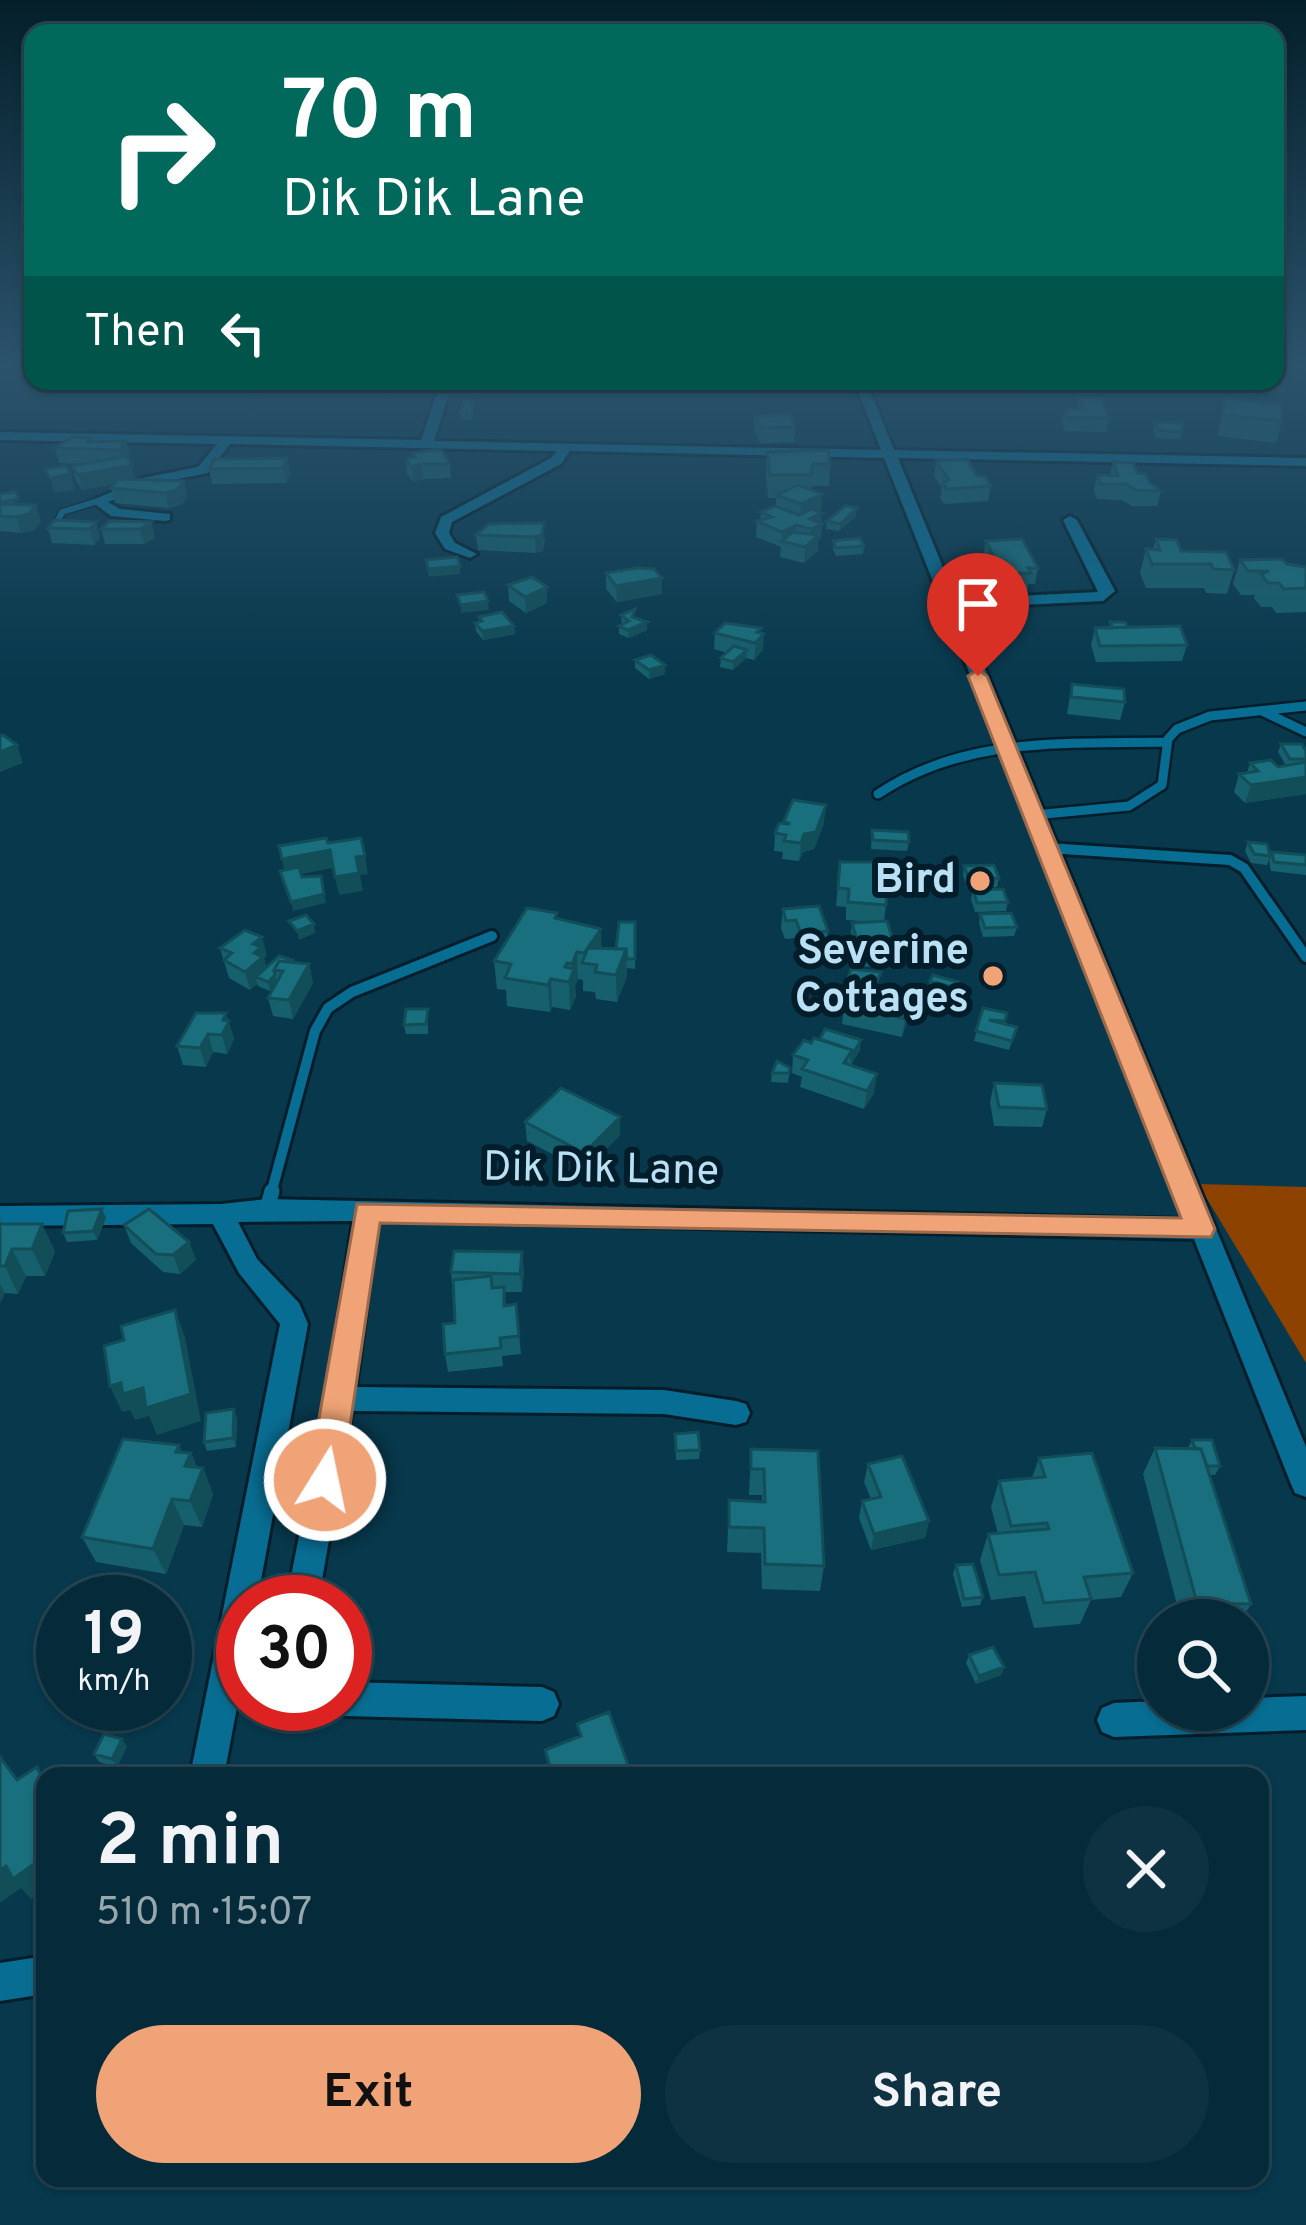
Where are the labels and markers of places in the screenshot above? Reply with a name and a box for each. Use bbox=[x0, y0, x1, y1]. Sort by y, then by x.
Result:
pin bbox=[927, 553, 1029, 676]
place label: Bird bbox=[874, 855, 956, 908]
marker: Bird bbox=[967, 868, 993, 894]
place label: Severine Cottages bbox=[795, 926, 969, 1027]
marker: Severine Cottages bbox=[980, 963, 1006, 989]

